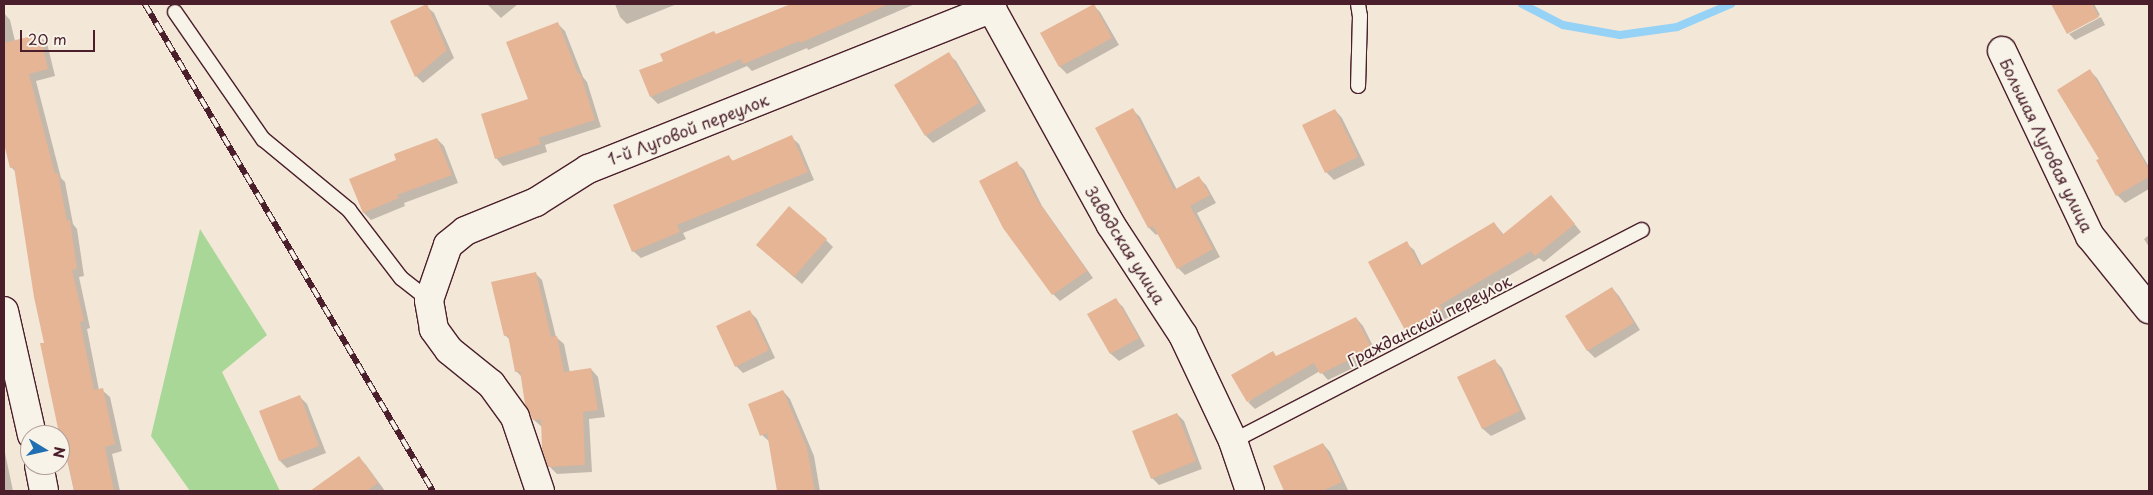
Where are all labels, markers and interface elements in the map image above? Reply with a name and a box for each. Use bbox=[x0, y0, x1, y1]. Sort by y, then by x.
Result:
scale bar bbox=[22, 20, 98, 52]
text: 20 m bbox=[28, 27, 67, 50]
street label: Большая Луговая улица bbox=[1996, 55, 2098, 235]
street label: 1-й Луговой переулок bbox=[605, 89, 771, 169]
street label: Заводская улица bbox=[1082, 182, 1170, 308]
street label: Гражданский переулок bbox=[1344, 270, 1514, 370]
north arrow bbox=[20, 425, 70, 475]
text: N bbox=[48, 445, 71, 459]

